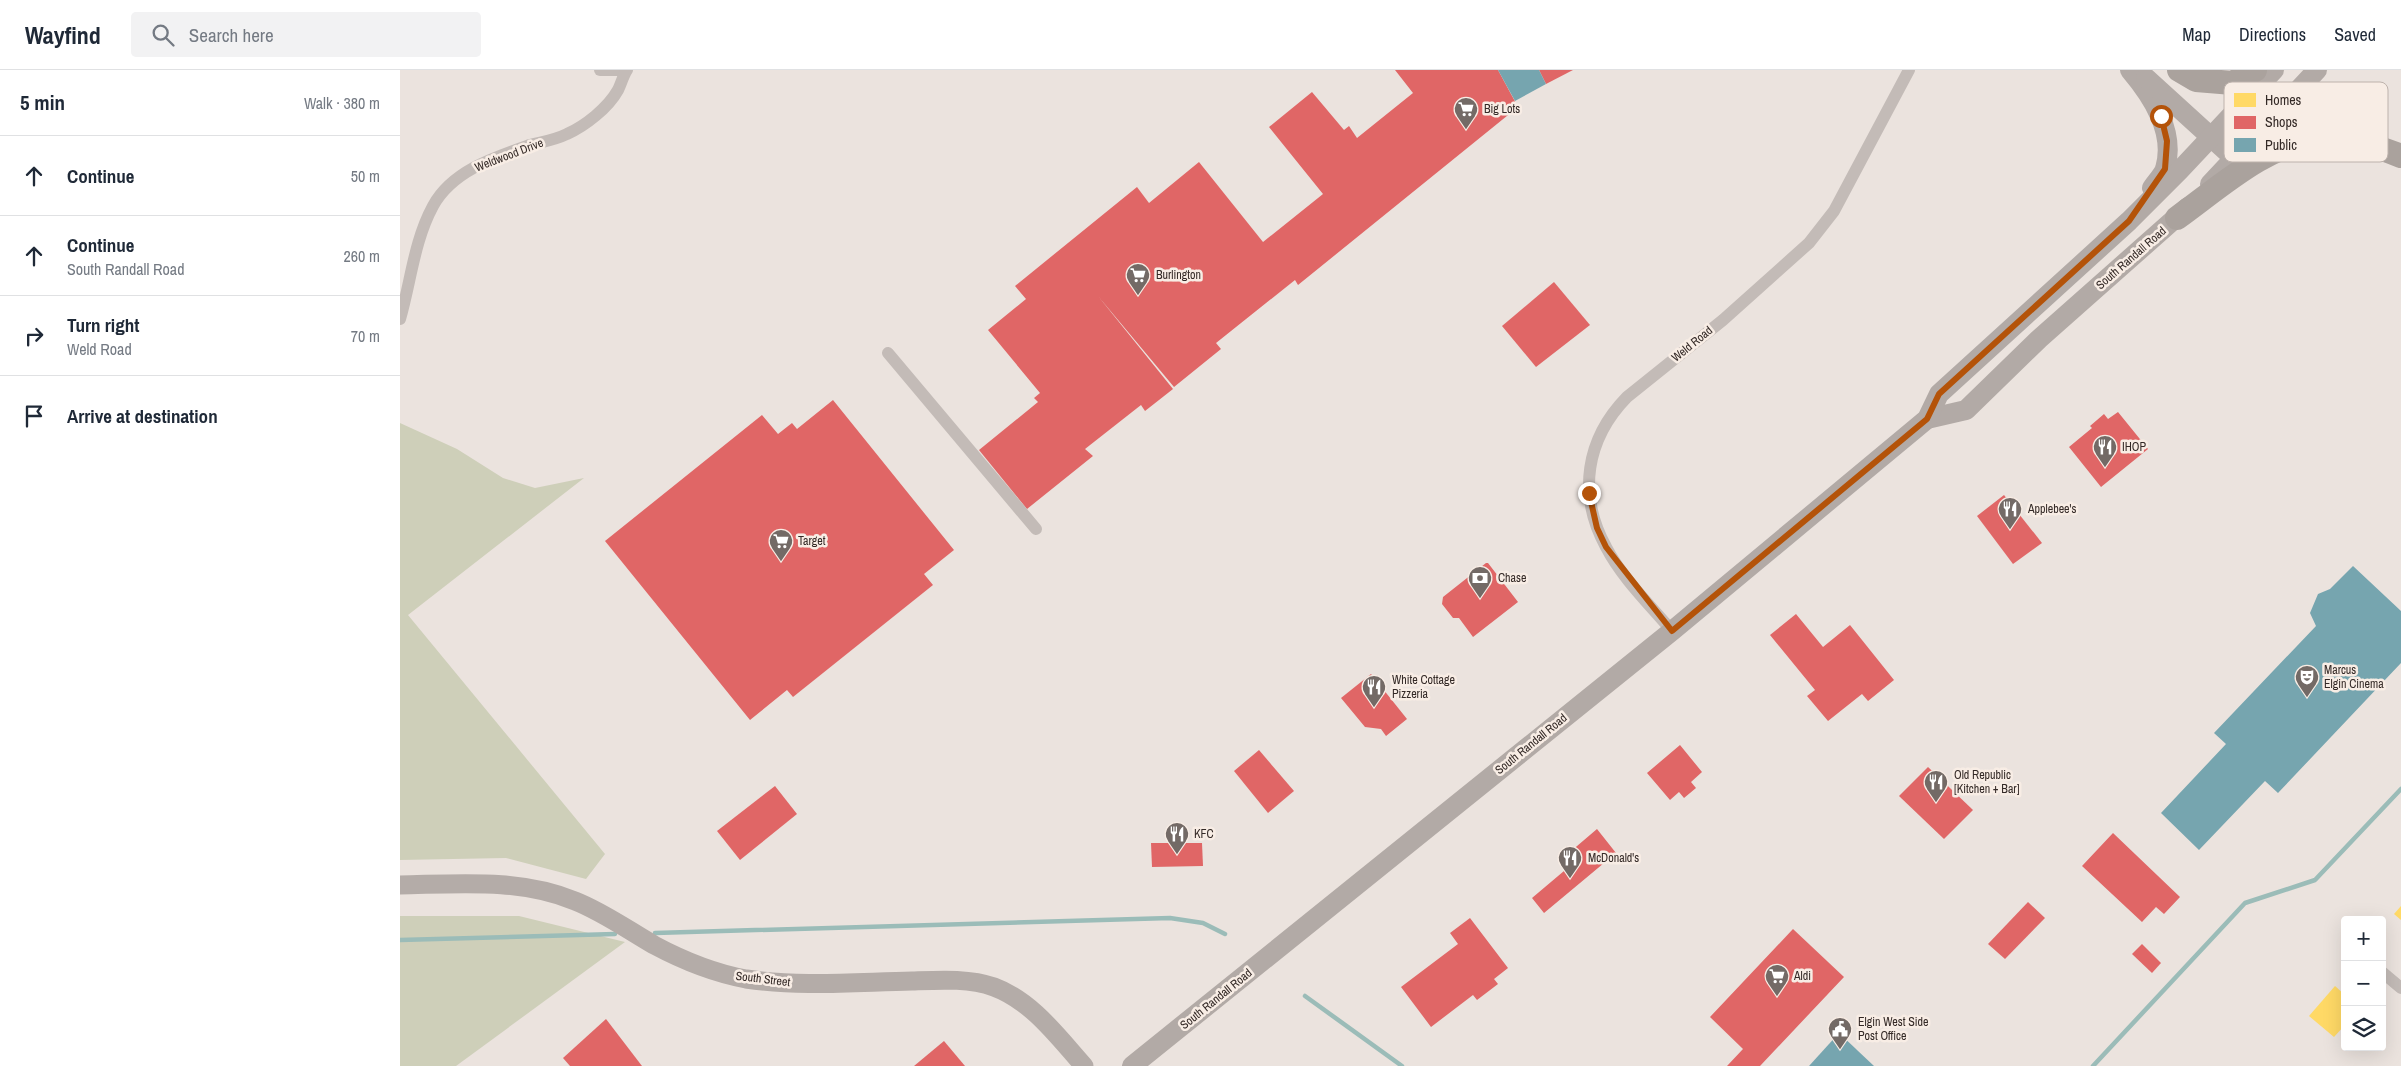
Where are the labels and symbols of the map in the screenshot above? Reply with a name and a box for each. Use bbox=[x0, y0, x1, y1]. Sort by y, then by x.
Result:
legend bbox=[2224, 82, 2388, 162]
text: Homes bbox=[2265, 91, 2302, 109]
supermarket icon: Big Lots bbox=[1453, 96, 1479, 130]
place label: Big Lots bbox=[1484, 101, 1520, 117]
route start bbox=[2150, 105, 2173, 128]
text: Shops bbox=[2265, 113, 2298, 131]
street label: Weldwood Drive bbox=[473, 135, 545, 175]
text: Public bbox=[2265, 136, 2297, 154]
street label: South Randall Road bbox=[2093, 223, 2169, 293]
supermarket icon: Burlington bbox=[1125, 262, 1151, 296]
place label: Burlington bbox=[1156, 267, 1201, 283]
street label: Weld Road bbox=[1668, 323, 1716, 365]
restaurant icon: IHOP bbox=[2092, 434, 2118, 468]
place label: IHOP bbox=[2122, 439, 2146, 455]
route end bbox=[1578, 482, 1601, 505]
restaurant icon: Applebee's bbox=[1997, 496, 2023, 530]
place label: Applebee's bbox=[2027, 501, 2076, 517]
supermarket icon: Target bbox=[768, 528, 794, 562]
place label: Target bbox=[798, 533, 826, 549]
bank icon: Chase bbox=[1467, 565, 1493, 599]
place label: Chase bbox=[1498, 570, 1526, 586]
place label: Marcus Elgin Cinema bbox=[2324, 662, 2384, 692]
theatre icon: Marcus Elgin Cinema bbox=[2294, 664, 2320, 698]
place label: White Cottage Pizzeria bbox=[1392, 672, 1455, 702]
restaurant icon: White Cottage Pizzeria bbox=[1361, 674, 1387, 708]
street label: South Randall Road bbox=[1492, 710, 1570, 778]
place label: Old Republic [Kitchen + Bar] bbox=[1954, 767, 2020, 797]
restaurant icon: Old Republic [Kitchen + Bar] bbox=[1923, 769, 1949, 803]
restaurant icon: KFC bbox=[1164, 821, 1190, 855]
place label: KFC bbox=[1194, 826, 1214, 842]
restaurant icon: McDonald's bbox=[1557, 845, 1583, 879]
place label: McDonald's bbox=[1588, 850, 1639, 866]
supermarket icon: Aldi bbox=[1764, 963, 1790, 997]
street label: South Randall Road bbox=[1177, 965, 1255, 1033]
street label: South Street bbox=[735, 968, 791, 990]
place label: Aldi bbox=[1793, 968, 1811, 984]
place label: Elgin West Side Post Office bbox=[1858, 1014, 1928, 1044]
public building icon: Elgin West Side Post Office bbox=[1827, 1016, 1853, 1050]

